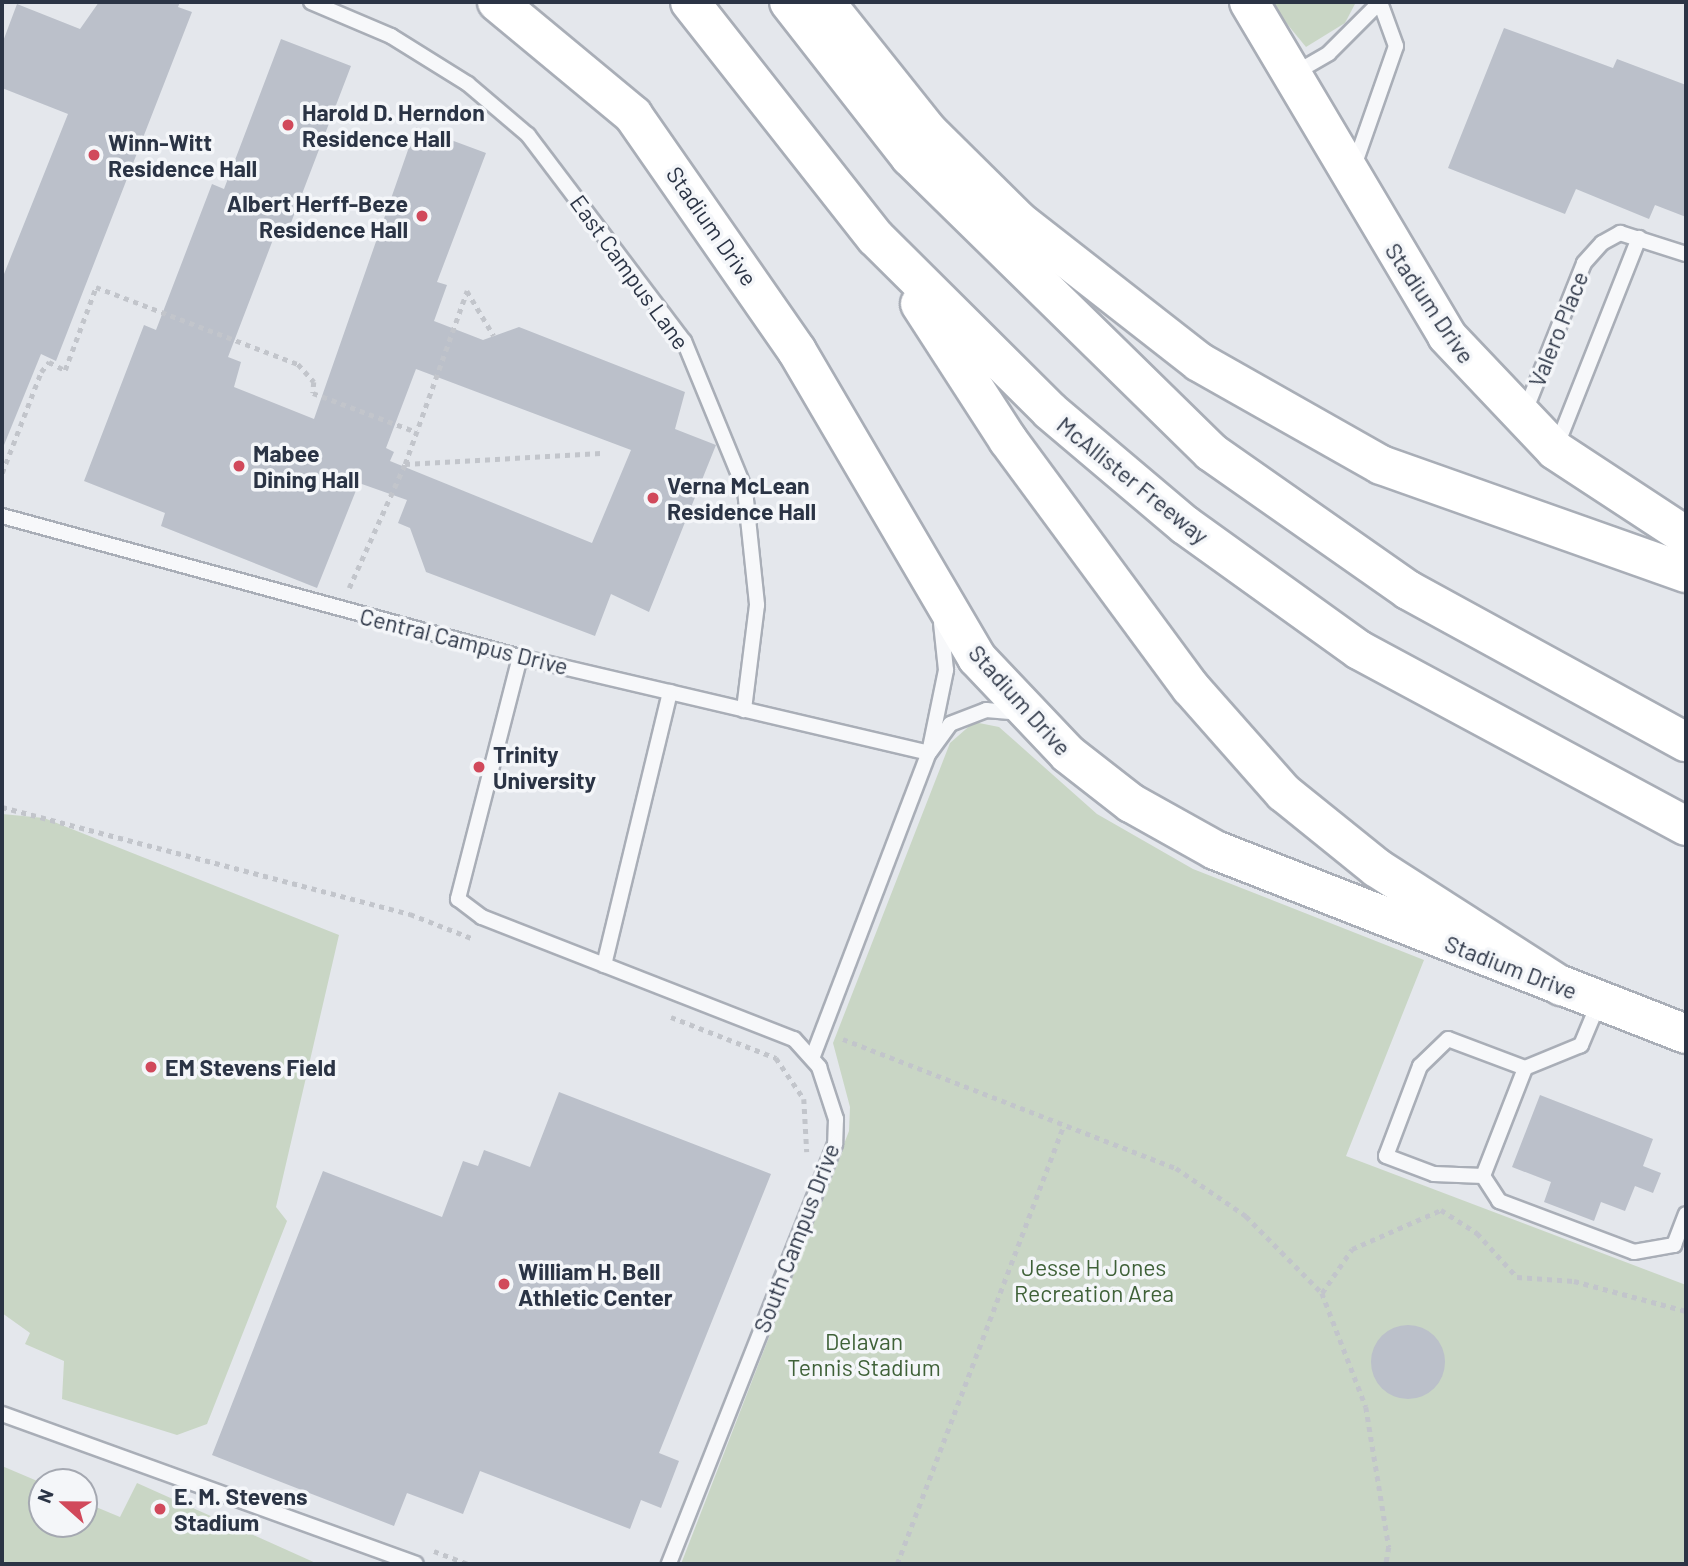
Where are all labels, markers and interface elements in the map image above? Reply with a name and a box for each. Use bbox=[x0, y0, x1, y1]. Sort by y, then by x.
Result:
place label: Harold D. Herndon Residence Hall bbox=[302, 98, 485, 152]
marker: Harold D. Herndon Residence Hall bbox=[280, 117, 296, 133]
place label: Winn-Witt Residence Hall bbox=[108, 128, 257, 182]
marker: Winn-Witt Residence Hall bbox=[86, 147, 102, 163]
street label: Stadium Drive bbox=[661, 161, 763, 291]
place label: Albert Herff-Beze Residence Hall bbox=[227, 189, 408, 243]
street label: East Campus Lane bbox=[565, 189, 695, 355]
marker: Albert Herff-Beze Residence Hall bbox=[414, 208, 430, 224]
street label: Stadium Drive bbox=[1380, 238, 1480, 368]
street label: Valero Place bbox=[1522, 267, 1594, 391]
street label: McAllister Freeway bbox=[1052, 410, 1214, 550]
place label: Mabee Dining Hall bbox=[253, 439, 359, 493]
marker: Mabee Dining Hall bbox=[231, 458, 247, 474]
place label: Verna McLean Residence Hall bbox=[667, 471, 816, 525]
marker: Verna McLean Residence Hall bbox=[645, 490, 661, 506]
street label: Central Campus Drive bbox=[357, 602, 571, 680]
street label: Stadium Drive bbox=[963, 639, 1077, 761]
place label: Trinity University bbox=[493, 740, 596, 794]
marker: Trinity University bbox=[471, 759, 487, 775]
street label: Stadium Drive bbox=[1441, 929, 1581, 1005]
place label: EM Stevens Field bbox=[165, 1053, 336, 1081]
marker: EM Stevens Field bbox=[143, 1059, 159, 1075]
street label: South Campus Drive bbox=[747, 1140, 845, 1336]
park label: Jesse H Jones Recreation Area bbox=[1014, 1253, 1174, 1307]
place label: William H. Bell Athletic Center bbox=[518, 1257, 673, 1311]
marker: William H. Bell Athletic Center bbox=[496, 1276, 512, 1292]
park label: Delavan Tennis Stadium bbox=[787, 1327, 941, 1381]
north arrow bbox=[28, 1468, 98, 1538]
place label: E. M. Stevens Stadium bbox=[174, 1482, 308, 1536]
text: N bbox=[32, 1486, 58, 1506]
marker: E. M. Stevens Stadium bbox=[152, 1501, 168, 1517]

